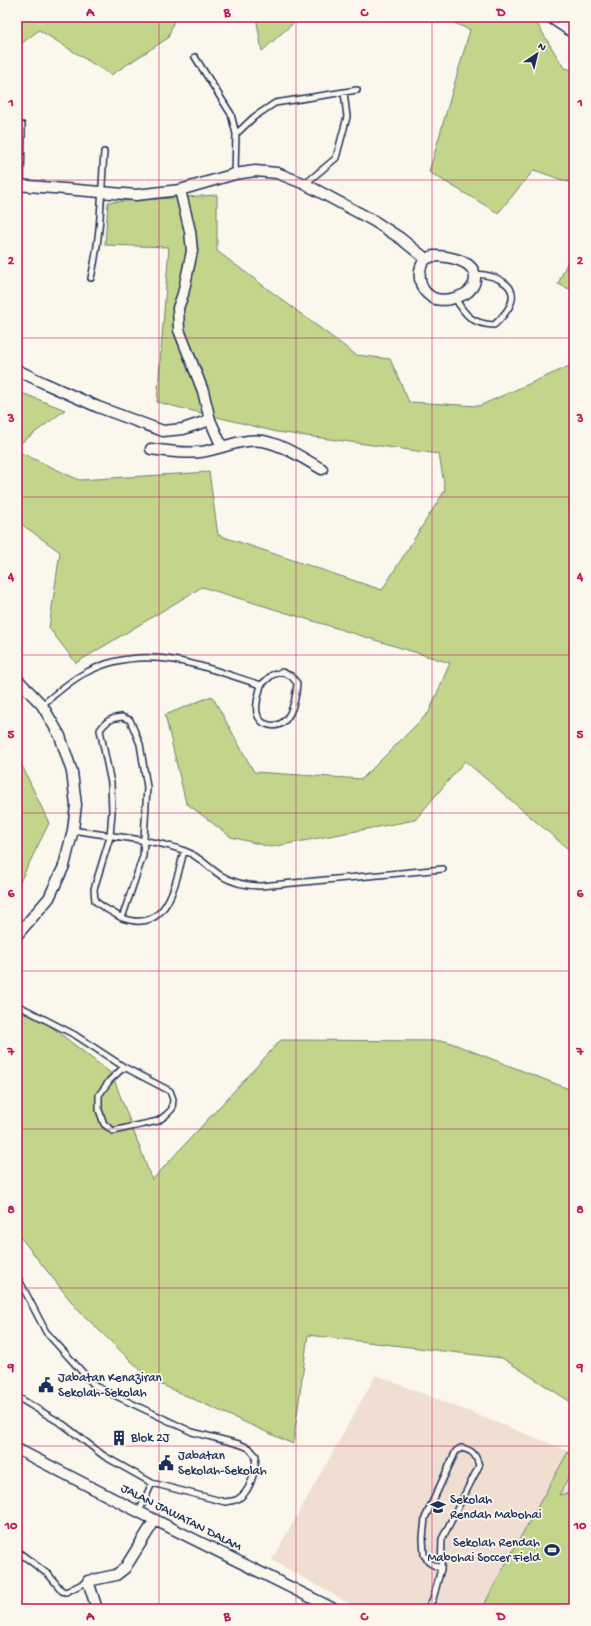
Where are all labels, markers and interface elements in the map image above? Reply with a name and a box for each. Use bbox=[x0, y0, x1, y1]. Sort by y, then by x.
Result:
text: A bbox=[85, 6, 95, 21]
text: B bbox=[223, 6, 232, 21]
text: C bbox=[359, 6, 369, 21]
text: D bbox=[496, 6, 506, 21]
north arrow bbox=[517, 34, 557, 74]
text: N bbox=[535, 40, 548, 54]
text: 1 bbox=[7, 96, 14, 111]
text: 1 bbox=[576, 96, 583, 111]
text: 2 bbox=[8, 254, 15, 269]
text: 2 bbox=[577, 254, 584, 269]
text: 3 bbox=[7, 412, 15, 427]
text: 3 bbox=[576, 412, 584, 427]
text: 4 bbox=[7, 570, 15, 585]
text: 4 bbox=[576, 570, 584, 585]
text: 5 bbox=[8, 728, 15, 743]
text: 5 bbox=[577, 728, 584, 743]
text: 6 bbox=[8, 887, 15, 902]
text: 6 bbox=[577, 887, 584, 902]
text: 7 bbox=[7, 1045, 16, 1060]
text: 7 bbox=[576, 1045, 585, 1060]
text: 8 bbox=[7, 1203, 15, 1218]
text: 8 bbox=[576, 1203, 584, 1218]
text: 9 bbox=[7, 1361, 15, 1376]
text: 9 bbox=[576, 1361, 584, 1376]
place label: Jabatan Kenaziran Sekolah-Sekolah bbox=[58, 1371, 163, 1401]
public building icon: Jabatan Kenaziran Sekolah-Sekolah bbox=[37, 1376, 55, 1394]
building icon: Blok 2J bbox=[110, 1429, 128, 1447]
place label: Blok 2J bbox=[130, 1431, 171, 1446]
place label: Jabatan Sekolah-Sekolah bbox=[178, 1449, 267, 1479]
public building icon: Jabatan Sekolah-Sekolah bbox=[157, 1454, 175, 1472]
street label: JALAN JAWATAN DALAM bbox=[118, 1481, 245, 1555]
place label: Sekolah Rendah Mabohai bbox=[450, 1493, 542, 1523]
school or university icon: Sekolah Rendah Mabohai bbox=[429, 1498, 447, 1516]
text: 10 bbox=[4, 1519, 18, 1534]
text: 10 bbox=[573, 1519, 587, 1534]
place label: Sekolah Rendah Mabohai Soccer Field bbox=[427, 1536, 541, 1566]
sports icon: Sekolah Rendah Mabohai Soccer Field bbox=[543, 1541, 561, 1559]
text: A bbox=[85, 1610, 95, 1625]
text: B bbox=[223, 1610, 232, 1625]
text: C bbox=[359, 1610, 369, 1625]
text: D bbox=[496, 1610, 506, 1625]

